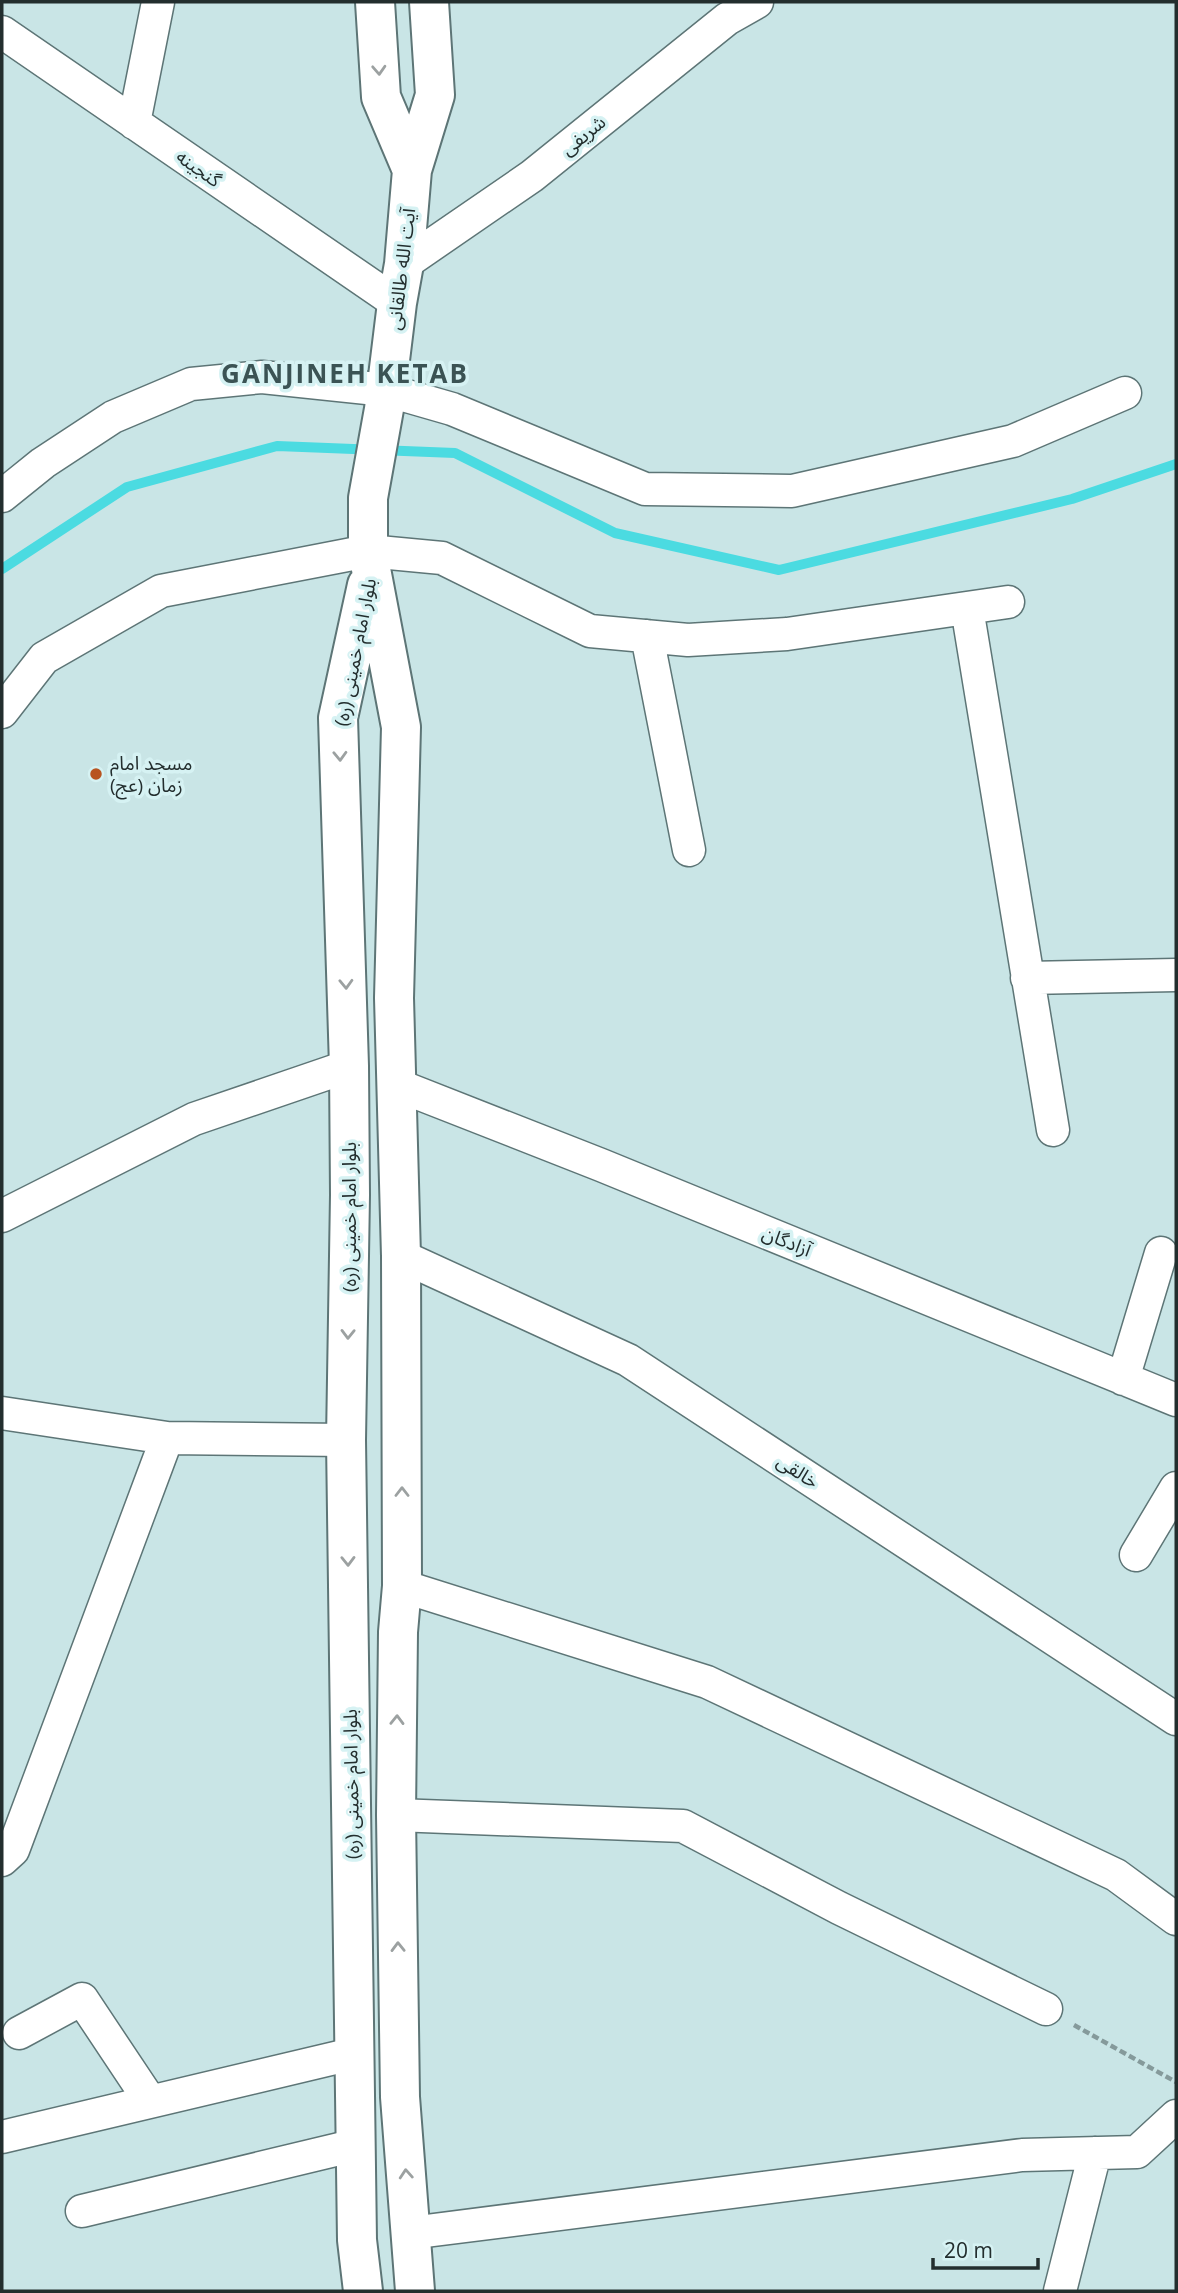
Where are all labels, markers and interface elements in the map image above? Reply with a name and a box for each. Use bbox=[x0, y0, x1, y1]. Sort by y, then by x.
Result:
one-way arrow bbox=[371, 65, 386, 76]
street label: شریفی bbox=[555, 109, 611, 161]
street label: گنجینه bbox=[171, 143, 228, 193]
street label: آیت الله طالقانی bbox=[381, 205, 422, 331]
district label: GANJINEH KETAB bbox=[221, 355, 469, 391]
street label: بلوار امام خمینی (ره) bbox=[328, 576, 384, 729]
place label: مسجد امام زمان (عج) bbox=[110, 750, 193, 800]
one-way arrow bbox=[332, 751, 347, 762]
marker: مسجد امام زمان (عج) bbox=[88, 766, 104, 782]
one-way arrow bbox=[339, 978, 354, 989]
street label: بلوار امام خمینی (ره) bbox=[336, 1142, 364, 1292]
street label: آزادگان bbox=[759, 1219, 817, 1263]
one-way arrow bbox=[340, 1328, 355, 1339]
street label: خالقی bbox=[772, 1448, 824, 1494]
one-way arrow bbox=[394, 1487, 410, 1497]
one-way arrow bbox=[340, 1556, 356, 1567]
street label: بلوار امام خمینی (ره) bbox=[337, 1709, 367, 1859]
one-way arrow bbox=[389, 1714, 405, 1724]
one-way arrow bbox=[390, 1941, 406, 1952]
one-way arrow bbox=[399, 2169, 414, 2180]
scale bar bbox=[933, 2226, 1038, 2270]
text: 20 m bbox=[944, 2236, 993, 2264]

